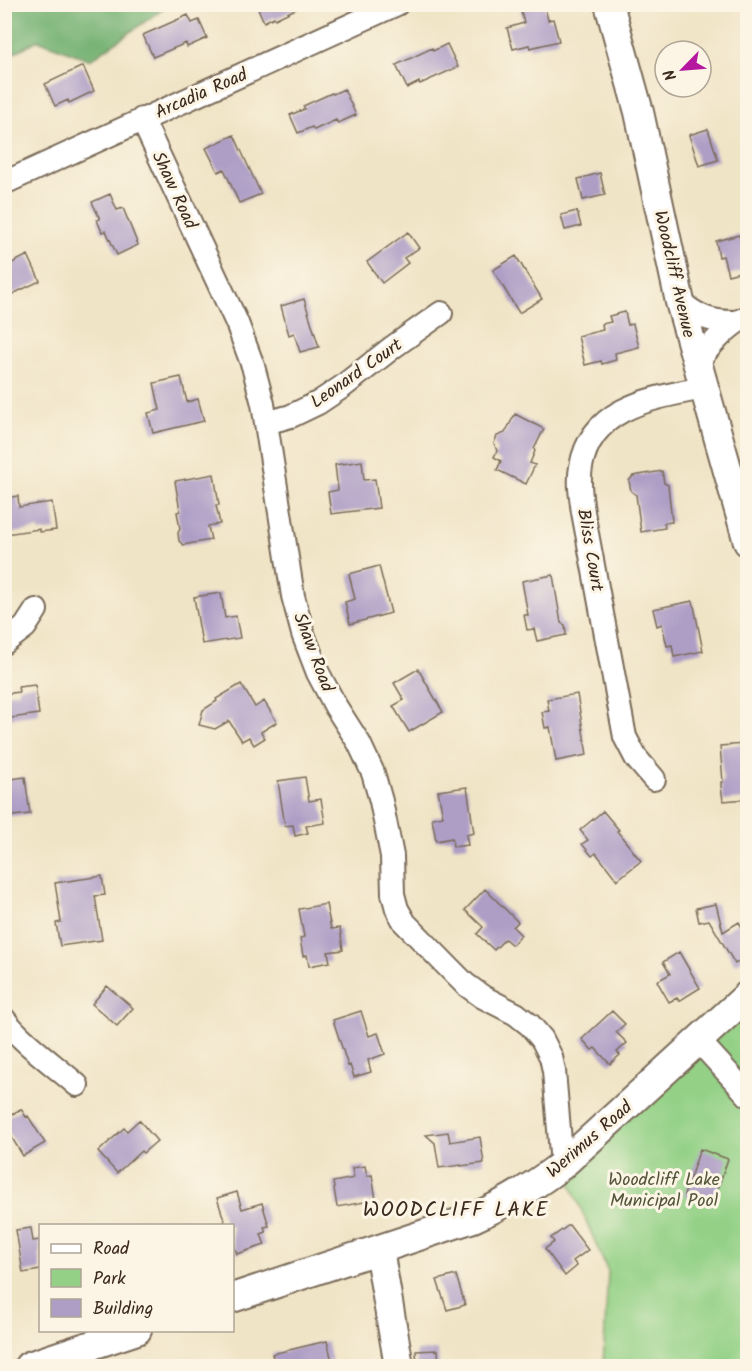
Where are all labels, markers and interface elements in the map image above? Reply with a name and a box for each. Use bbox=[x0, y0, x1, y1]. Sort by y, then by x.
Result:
north arrow bbox=[653, 39, 713, 99]
street label: Arcadia Road bbox=[151, 61, 253, 128]
text: N bbox=[657, 65, 684, 85]
street label: Shaw Road bbox=[143, 147, 205, 235]
street label: Woodcliff Avenue bbox=[645, 208, 702, 341]
street label: Leonard Court bbox=[305, 331, 410, 417]
street label: Bliss Court bbox=[568, 507, 611, 595]
street label: Shaw Road bbox=[284, 609, 341, 697]
street label: Werimus Road bbox=[540, 1094, 640, 1186]
park label: Woodcliff Lake Municipal Pool bbox=[608, 1166, 720, 1216]
district label: WOODCLIFF LAKE bbox=[363, 1194, 549, 1227]
legend bbox=[39, 1224, 234, 1332]
text: Road bbox=[93, 1235, 130, 1264]
text: Park bbox=[93, 1265, 126, 1294]
text: Building bbox=[93, 1295, 153, 1324]

